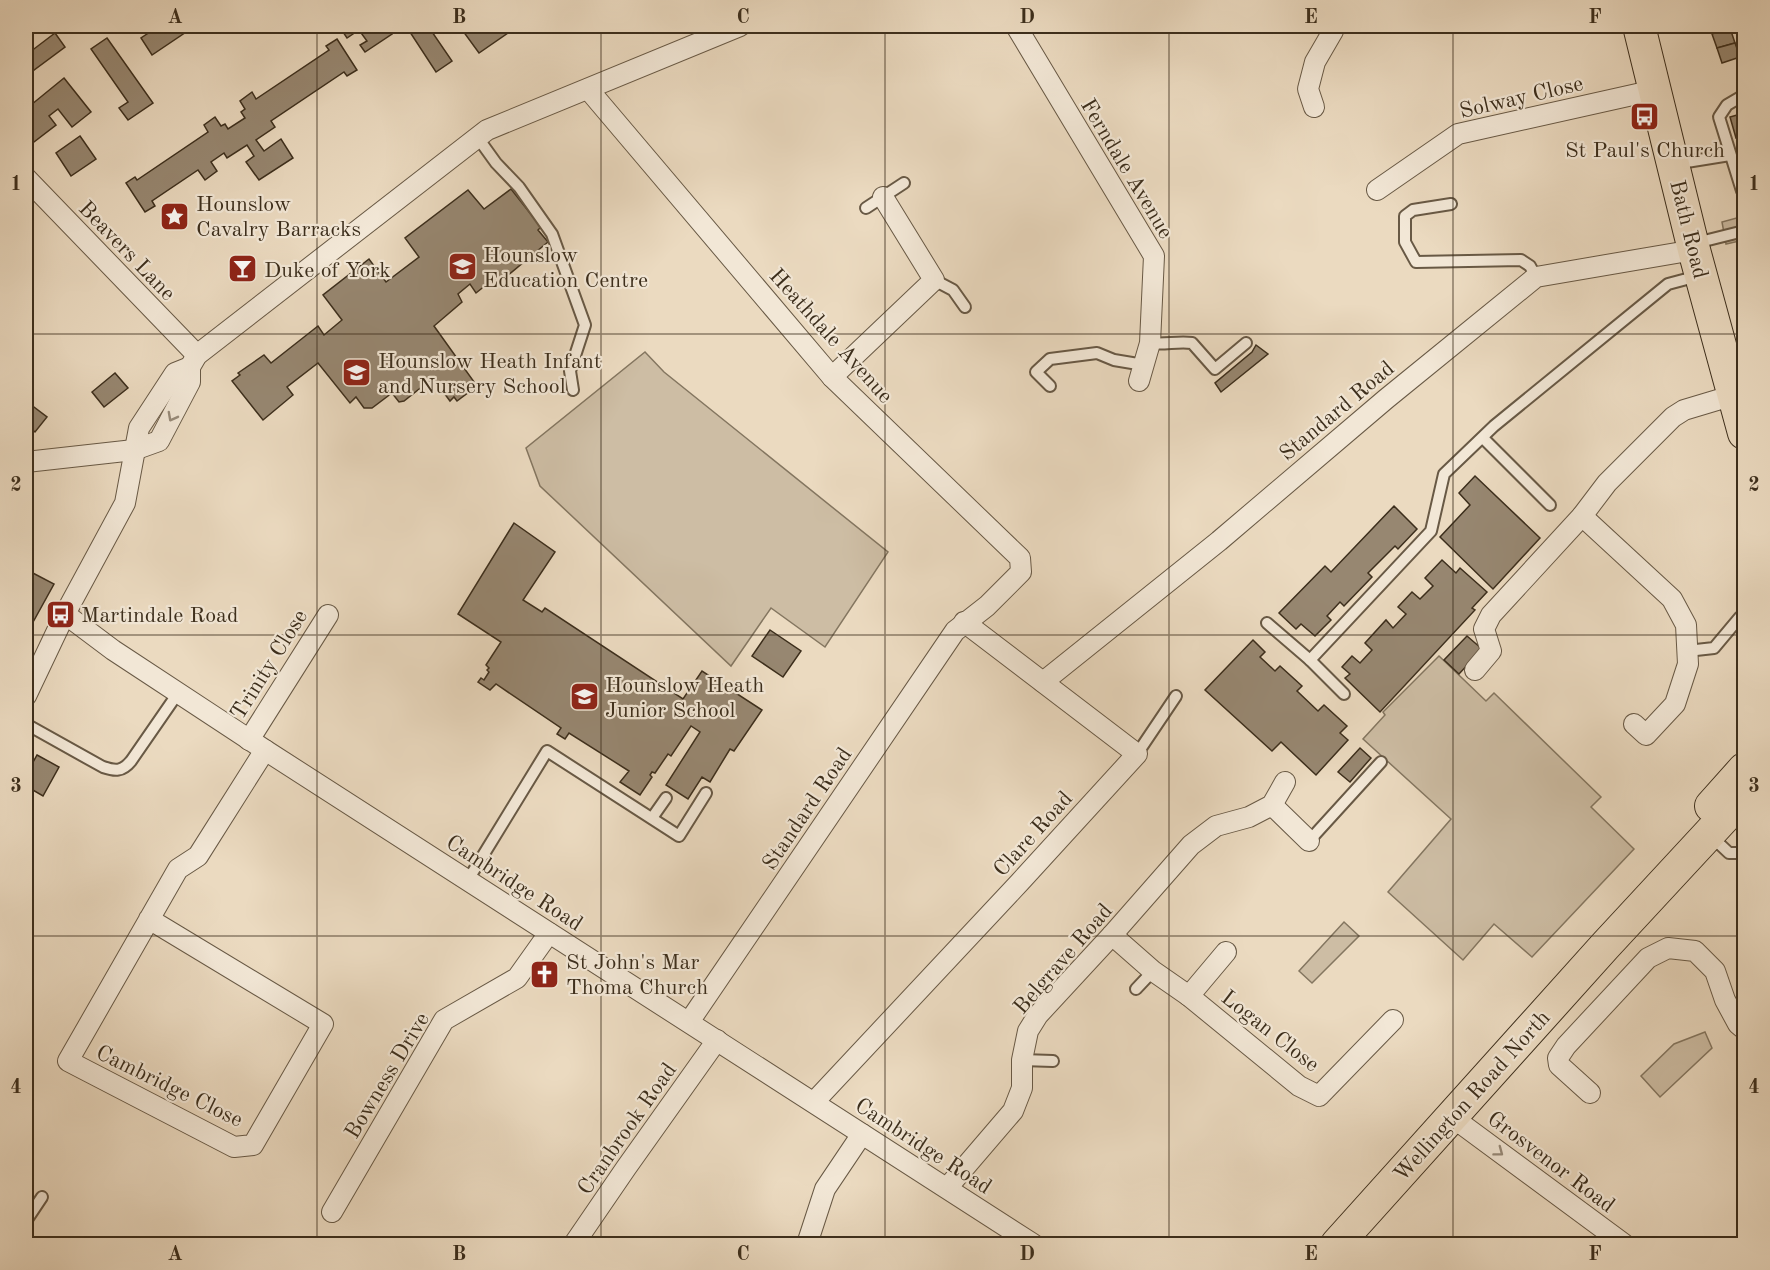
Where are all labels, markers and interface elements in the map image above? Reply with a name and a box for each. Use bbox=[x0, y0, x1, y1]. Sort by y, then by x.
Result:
text: A bbox=[167, 8, 183, 28]
text: B bbox=[452, 8, 466, 28]
text: C bbox=[736, 8, 750, 28]
text: D bbox=[1019, 8, 1035, 28]
text: E bbox=[1304, 8, 1318, 28]
text: F bbox=[1588, 8, 1602, 28]
street label: Solway Close bbox=[1457, 73, 1586, 123]
street label: Ferndale Avenue bbox=[1076, 95, 1177, 243]
bus stop icon: St Paul's Church bbox=[1629, 101, 1661, 133]
place label: St Paul's Church bbox=[1565, 140, 1725, 162]
text: 1 bbox=[10, 175, 22, 195]
text: 1 bbox=[1748, 175, 1760, 195]
street label: Bath Road bbox=[1665, 178, 1711, 281]
place label: Hounslow Cavalry Barracks bbox=[196, 194, 361, 241]
street label: Beavers Lane bbox=[74, 198, 179, 305]
place icon: Hounslow Cavalry Barracks bbox=[159, 200, 191, 232]
place label: Hounslow Education Centre bbox=[483, 245, 648, 292]
school or university icon: Hounslow Education Centre bbox=[446, 251, 478, 283]
bar icon: Duke of York bbox=[227, 253, 259, 285]
place label: Duke of York bbox=[264, 260, 391, 282]
street label: Heathdale Avenue bbox=[765, 265, 896, 408]
place label: Hounslow Heath Infant and Nursery School bbox=[378, 351, 602, 398]
school or university icon: Hounslow Heath Infant and Nursery School bbox=[341, 357, 373, 389]
street label: Standard Road bbox=[1276, 357, 1399, 466]
one-way arrow bbox=[168, 411, 179, 421]
text: 2 bbox=[10, 476, 22, 496]
text: 2 bbox=[1748, 476, 1760, 496]
bus stop icon: Martindale Road bbox=[44, 598, 76, 630]
place label: Martindale Road bbox=[81, 605, 238, 627]
street label: Trinity Close bbox=[227, 606, 312, 724]
place label: Hounslow Heath Junior School bbox=[605, 675, 764, 722]
school or university icon: Hounslow Heath Junior School bbox=[568, 681, 600, 713]
street label: Standard Road bbox=[759, 744, 857, 874]
text: 3 bbox=[10, 777, 22, 797]
text: 3 bbox=[1748, 777, 1760, 797]
street label: Clare Road bbox=[990, 788, 1077, 881]
street label: Cambridge Road bbox=[442, 831, 586, 936]
street label: Belgrave Road bbox=[1010, 900, 1117, 1019]
place label: St John's Mar Thoma Church bbox=[566, 952, 708, 999]
church icon: St John's Mar Thoma Church bbox=[529, 958, 561, 990]
street label: Logan Close bbox=[1217, 987, 1323, 1076]
street label: Wellington Road North bbox=[1390, 1007, 1555, 1186]
street label: Bowness Drive bbox=[341, 1009, 434, 1143]
street label: Cambridge Close bbox=[92, 1042, 246, 1132]
street label: Cranbrook Road bbox=[574, 1059, 681, 1199]
text: 4 bbox=[10, 1078, 22, 1098]
text: 4 bbox=[1748, 1078, 1760, 1098]
street label: Cambridge Road bbox=[851, 1094, 995, 1199]
street label: Grosvenor Road bbox=[1483, 1108, 1619, 1217]
one-way arrow bbox=[1492, 1144, 1503, 1155]
text: A bbox=[167, 1245, 183, 1265]
text: B bbox=[452, 1245, 466, 1265]
text: C bbox=[736, 1245, 750, 1265]
text: D bbox=[1019, 1245, 1035, 1265]
text: E bbox=[1304, 1245, 1318, 1265]
text: F bbox=[1588, 1245, 1602, 1265]

